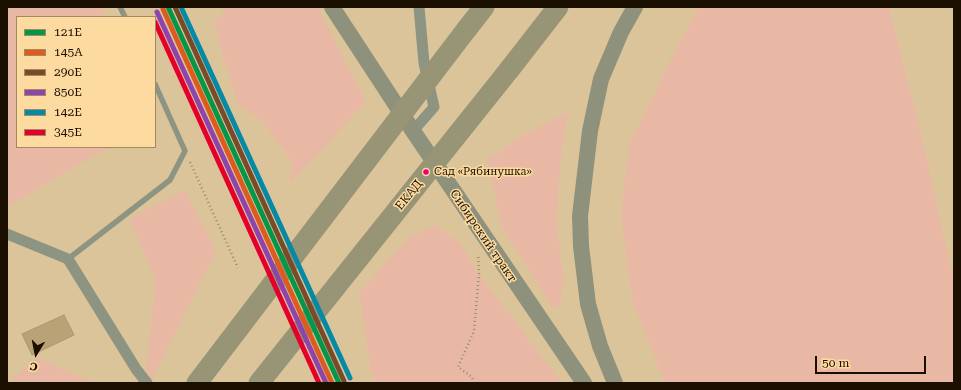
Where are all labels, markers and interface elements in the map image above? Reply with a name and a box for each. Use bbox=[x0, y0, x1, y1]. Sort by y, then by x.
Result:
legend bbox=[16, 16, 156, 148]
text: 121Е bbox=[54, 25, 82, 39]
text: 145А bbox=[54, 45, 83, 59]
text: 290Е bbox=[54, 65, 82, 79]
text: 850Е bbox=[54, 85, 82, 99]
text: 142Е bbox=[54, 105, 82, 119]
text: 345Е bbox=[54, 125, 82, 139]
place label: Сад «Рябинушка» bbox=[434, 165, 532, 179]
marker: Сад «Рябинушка» bbox=[421, 167, 431, 177]
street label: ЕКАД bbox=[392, 177, 426, 213]
street label: Сибирский тракт bbox=[447, 187, 519, 285]
north arrow bbox=[16, 334, 56, 374]
scale bar bbox=[817, 348, 928, 374]
text: 50 m bbox=[822, 356, 849, 370]
text: С bbox=[29, 359, 39, 373]

